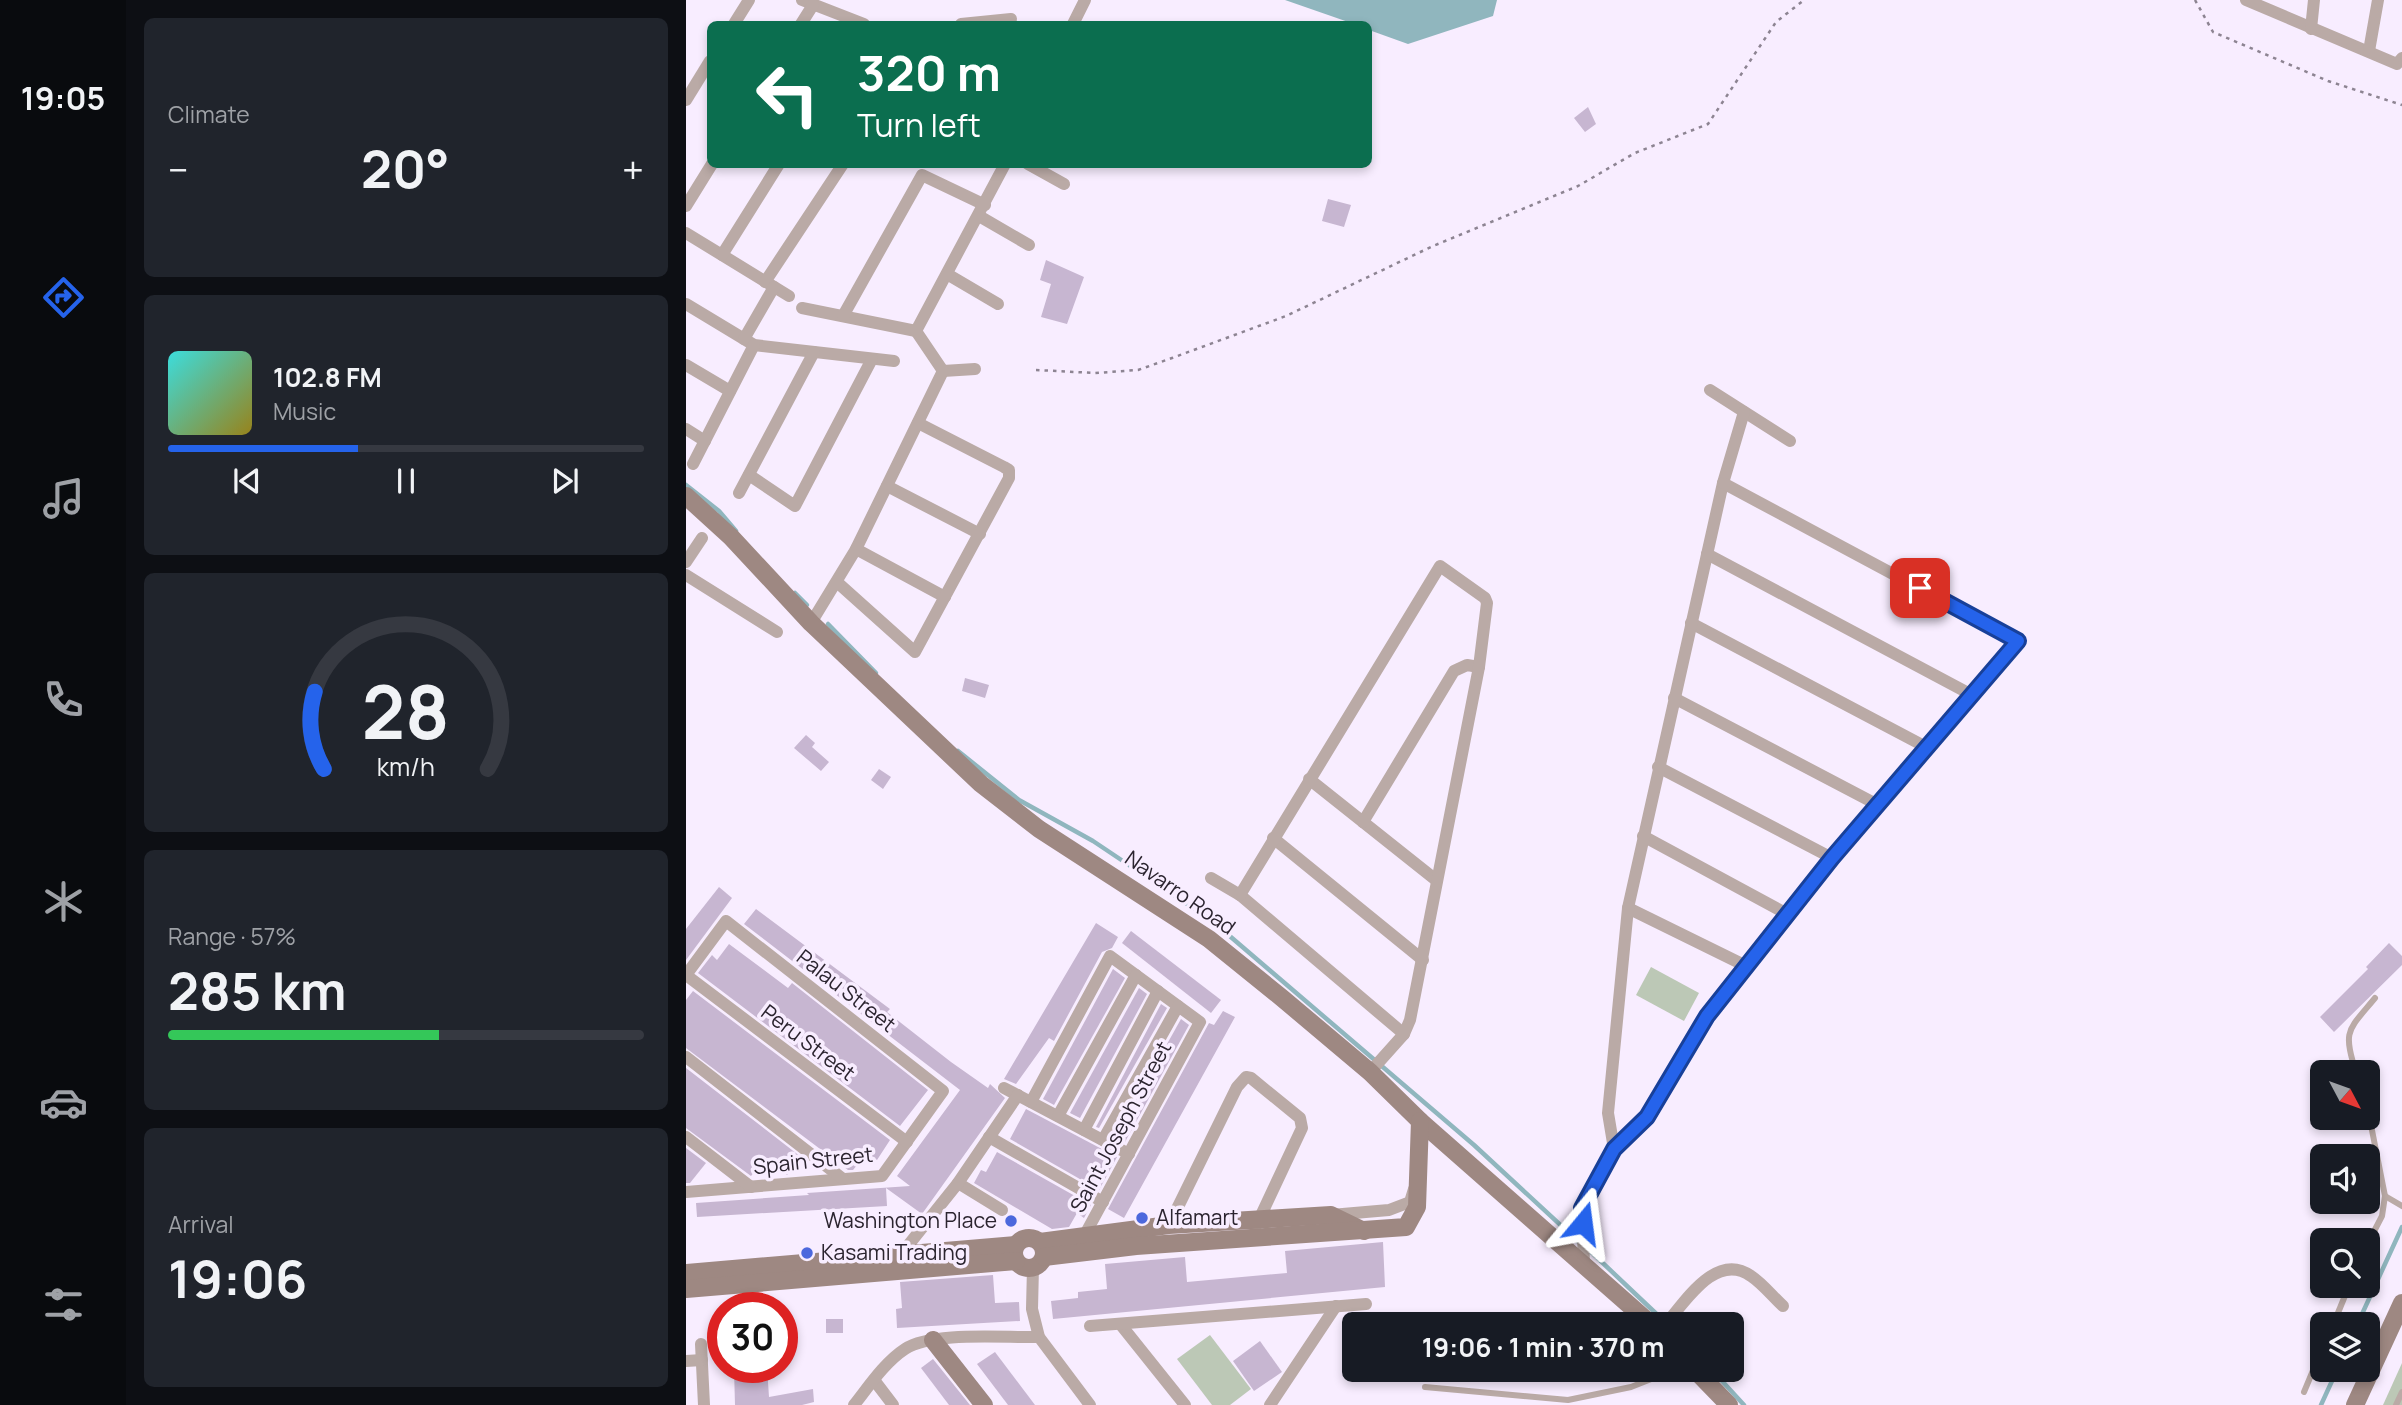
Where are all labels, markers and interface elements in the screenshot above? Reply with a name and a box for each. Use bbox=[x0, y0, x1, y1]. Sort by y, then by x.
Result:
text: 320 m bbox=[857, 39, 1001, 106]
icon: left bbox=[742, 49, 833, 140]
text: 19:05 bbox=[21, 76, 105, 120]
text: Climate bbox=[168, 98, 250, 130]
text: Turn left bbox=[857, 103, 981, 147]
text: 20° bbox=[361, 133, 450, 204]
text: − bbox=[168, 143, 189, 195]
text: + bbox=[622, 143, 644, 195]
icon: directions bbox=[39, 273, 88, 322]
text: 102.8 FM bbox=[273, 359, 382, 395]
text: Music bbox=[273, 395, 336, 427]
icon: previous bbox=[228, 462, 266, 500]
icon: pause bbox=[387, 462, 425, 500]
icon: next bbox=[546, 462, 584, 500]
icon: music bbox=[39, 474, 88, 523]
pin bbox=[1890, 558, 1950, 618]
icon: arrive bbox=[1901, 569, 1939, 607]
text: 28 bbox=[362, 661, 450, 761]
icon: phone bbox=[39, 675, 88, 724]
text: km/h bbox=[377, 748, 435, 783]
street label: Navarro Road bbox=[1120, 844, 1241, 941]
icon: climate bbox=[39, 877, 88, 926]
text: Range · 57% bbox=[168, 920, 296, 952]
street label: Palau Street bbox=[791, 943, 902, 1038]
text: 285 km bbox=[168, 955, 346, 1026]
street label: Peru Street bbox=[756, 998, 861, 1087]
street label: Saint Joseph Street bbox=[1063, 1036, 1177, 1217]
north arrow bbox=[2310, 1060, 2380, 1130]
map controls bbox=[2310, 1060, 2380, 1382]
icon: car bbox=[39, 1078, 88, 1127]
street label: Spain Street bbox=[752, 1140, 874, 1180]
button: sound bbox=[2310, 1144, 2380, 1214]
position arrow bbox=[1546, 1186, 1620, 1260]
place label: Alfamart bbox=[1156, 1203, 1238, 1231]
place label: Washington Place bbox=[823, 1206, 997, 1234]
text: Arrival bbox=[168, 1208, 234, 1240]
marker: Alfamart bbox=[1134, 1210, 1150, 1226]
marker: Washington Place bbox=[1003, 1213, 1019, 1229]
button: search bbox=[2310, 1228, 2380, 1298]
place label: Kasami Trading bbox=[821, 1238, 967, 1266]
text: 19:06 bbox=[168, 1243, 307, 1314]
marker: Kasami Trading bbox=[799, 1245, 815, 1261]
icon: filters bbox=[39, 1280, 88, 1329]
speed limit sign: 30 bbox=[707, 1292, 798, 1383]
button: layers bbox=[2310, 1312, 2380, 1382]
text: 19:06 · 1 min · 370 m bbox=[1422, 1329, 1664, 1365]

